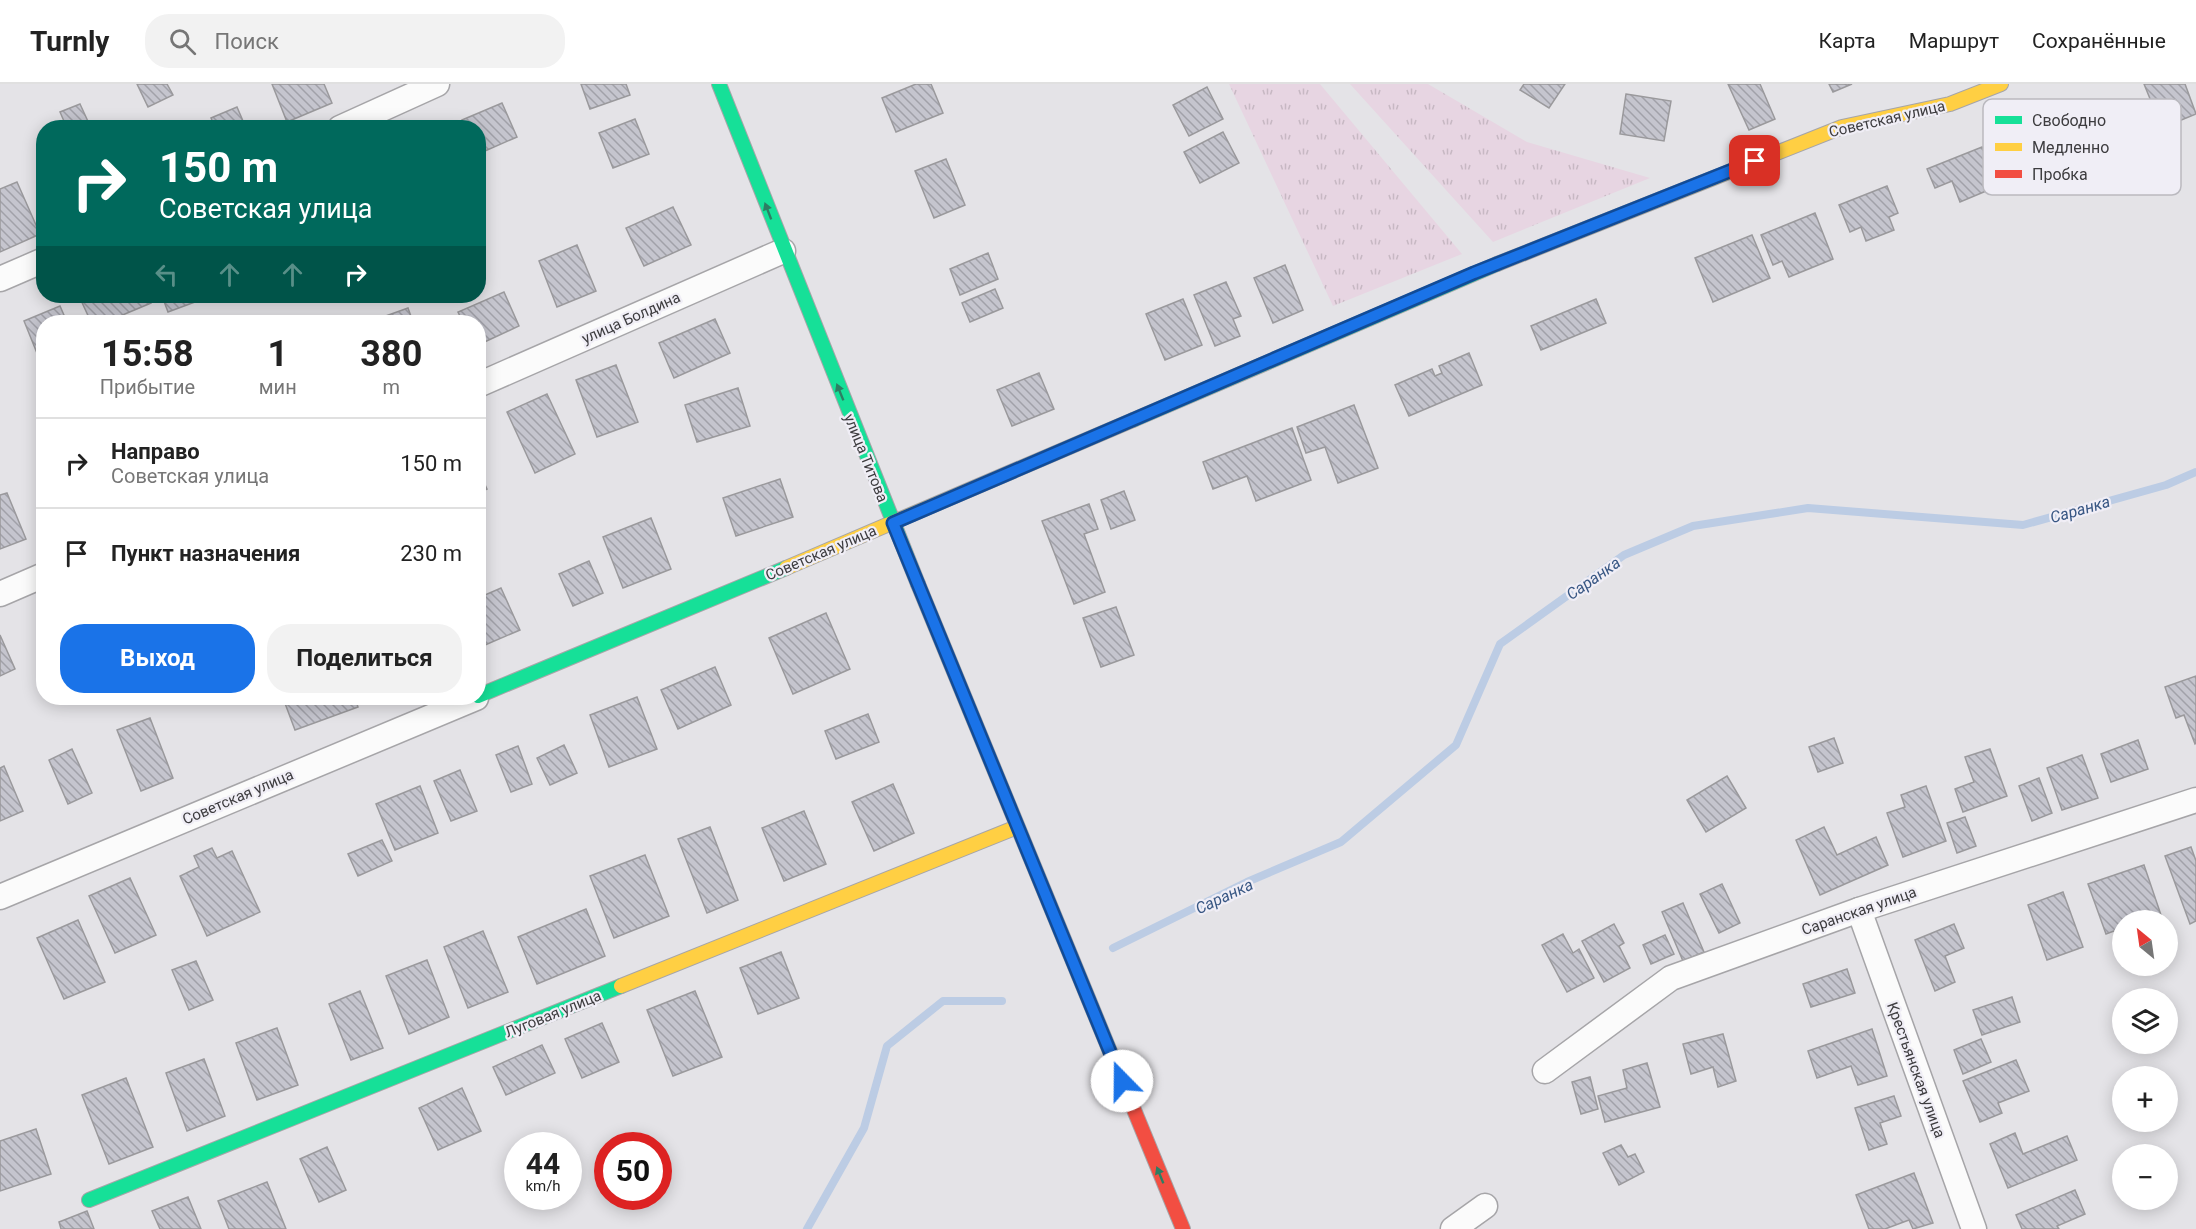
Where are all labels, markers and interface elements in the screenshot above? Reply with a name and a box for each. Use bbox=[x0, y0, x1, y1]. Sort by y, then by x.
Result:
search box bbox=[145, 14, 565, 68]
text: Turnly bbox=[30, 25, 109, 58]
icon: search bbox=[166, 25, 199, 58]
text: Поиск bbox=[214, 29, 279, 54]
text: Карта bbox=[1819, 29, 1876, 53]
text: Маршрут bbox=[1909, 29, 1999, 53]
text: Сохранённые bbox=[2032, 29, 2166, 53]
street label: Советская улица bbox=[1827, 97, 1947, 141]
legend bbox=[1983, 99, 2181, 195]
text: Свободно bbox=[2032, 111, 2106, 130]
pin bbox=[1729, 135, 1780, 186]
text: Медленно bbox=[2032, 138, 2109, 157]
text: 150 m bbox=[159, 143, 278, 192]
icon: right bbox=[60, 144, 138, 222]
icon: arrive bbox=[1738, 144, 1771, 177]
text: Пробка bbox=[2032, 165, 2088, 184]
text: Советская улица bbox=[159, 193, 373, 225]
one-way arrow bbox=[763, 202, 772, 220]
icon: left bbox=[150, 258, 183, 291]
icon: ahead bbox=[213, 258, 246, 291]
icon: ahead bbox=[276, 258, 309, 291]
icon: right bbox=[339, 258, 372, 291]
street label: улица Болдина bbox=[579, 288, 683, 348]
text: 15:58 bbox=[101, 333, 194, 375]
text: 1 bbox=[267, 333, 288, 375]
text: 380 bbox=[360, 333, 422, 375]
text: Прибытие bbox=[100, 375, 195, 399]
text: мин bbox=[259, 375, 297, 399]
text: m bbox=[383, 375, 400, 399]
one-way arrow bbox=[835, 383, 844, 401]
street label: улица Титова bbox=[840, 411, 892, 505]
text: Направо bbox=[111, 439, 200, 464]
icon: right bbox=[60, 447, 93, 480]
text: 150 m bbox=[400, 451, 462, 476]
text: Советская улица bbox=[111, 464, 269, 488]
water label: Саранка bbox=[2048, 492, 2112, 527]
street label: Советская улица bbox=[763, 522, 879, 584]
icon: arrive bbox=[60, 537, 93, 570]
text: Пункт назначения bbox=[111, 541, 300, 566]
text: 230 m bbox=[400, 541, 462, 566]
water label: Саранка bbox=[1563, 553, 1624, 604]
button: Выход bbox=[60, 624, 255, 693]
button: Поделиться bbox=[267, 624, 462, 693]
street label: Советская улица bbox=[180, 766, 296, 828]
water label: Саранка bbox=[1192, 875, 1256, 918]
street label: Саранская улица bbox=[1799, 883, 1919, 939]
north arrow bbox=[2112, 910, 2178, 976]
map controls bbox=[2112, 910, 2178, 1210]
street label: Луговая улица bbox=[502, 986, 604, 1042]
button: layers bbox=[2112, 988, 2178, 1054]
street label: Крестьянская улица bbox=[1883, 1000, 1949, 1140]
position arrow bbox=[1090, 1049, 1154, 1113]
button: + bbox=[2112, 1066, 2178, 1132]
speed limit sign: 50 bbox=[594, 1132, 672, 1210]
button: − bbox=[2112, 1144, 2178, 1210]
text: 44 bbox=[526, 1146, 560, 1181]
one-way arrow bbox=[1155, 1166, 1164, 1184]
text: km/h bbox=[525, 1177, 561, 1195]

